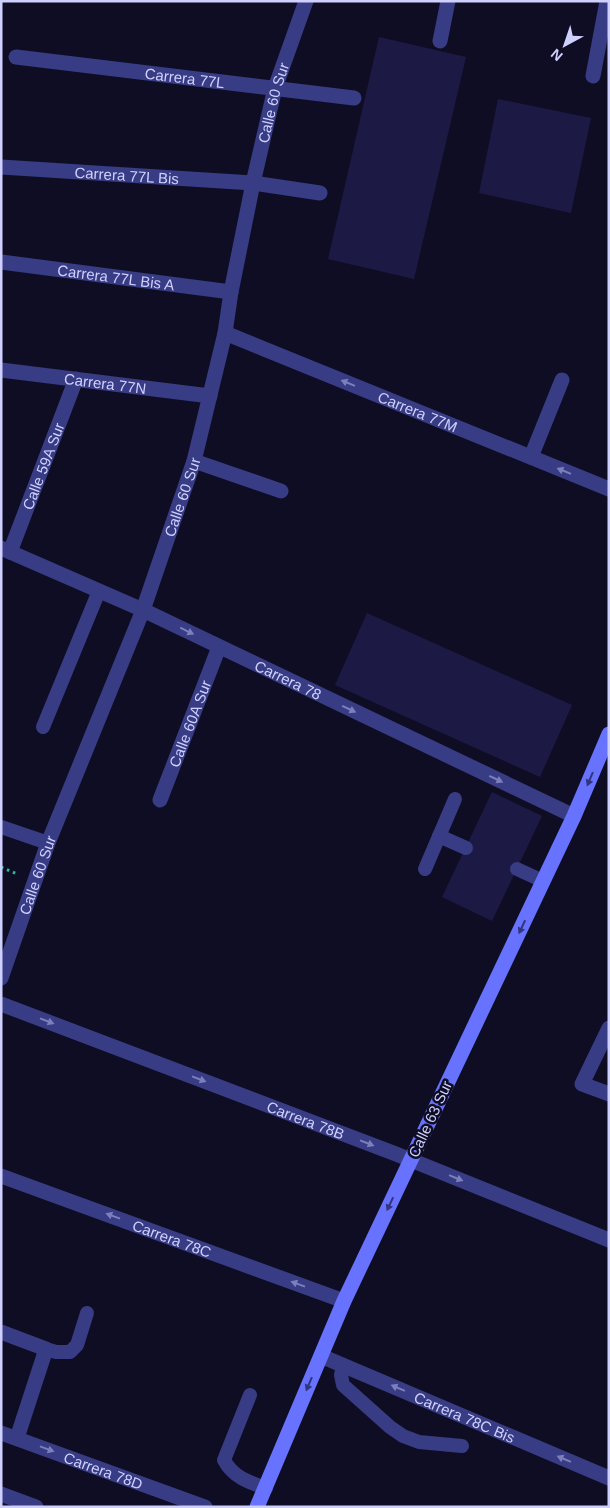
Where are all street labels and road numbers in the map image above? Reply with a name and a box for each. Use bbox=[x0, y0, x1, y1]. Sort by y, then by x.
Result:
street label: Calle 60 Sur bbox=[254, 60, 292, 145]
street label: Carrera 77L bbox=[144, 64, 226, 91]
street label: Carrera 77L Bis bbox=[74, 163, 179, 187]
street label: Carrera 77L Bis A bbox=[56, 261, 176, 293]
street label: Carrera 77N bbox=[63, 369, 147, 396]
street label: Carrera 77M bbox=[375, 388, 460, 435]
street label: Calle 59A Sur bbox=[18, 420, 67, 512]
street label: Calle 60 Sur bbox=[160, 456, 203, 539]
street label: Carrera 78 bbox=[252, 656, 324, 703]
street label: Calle 60A Sur bbox=[165, 678, 214, 769]
street label: Calle 60 Sur bbox=[15, 833, 59, 917]
street label: Calle 63 Sur bbox=[405, 1078, 455, 1160]
street label: Carrera 78B bbox=[265, 1097, 347, 1142]
street label: Carrera 78C bbox=[130, 1216, 214, 1260]
street label: Carrera 78C Bis bbox=[412, 1388, 518, 1446]
street label: Carrera 78D bbox=[62, 1448, 145, 1492]

